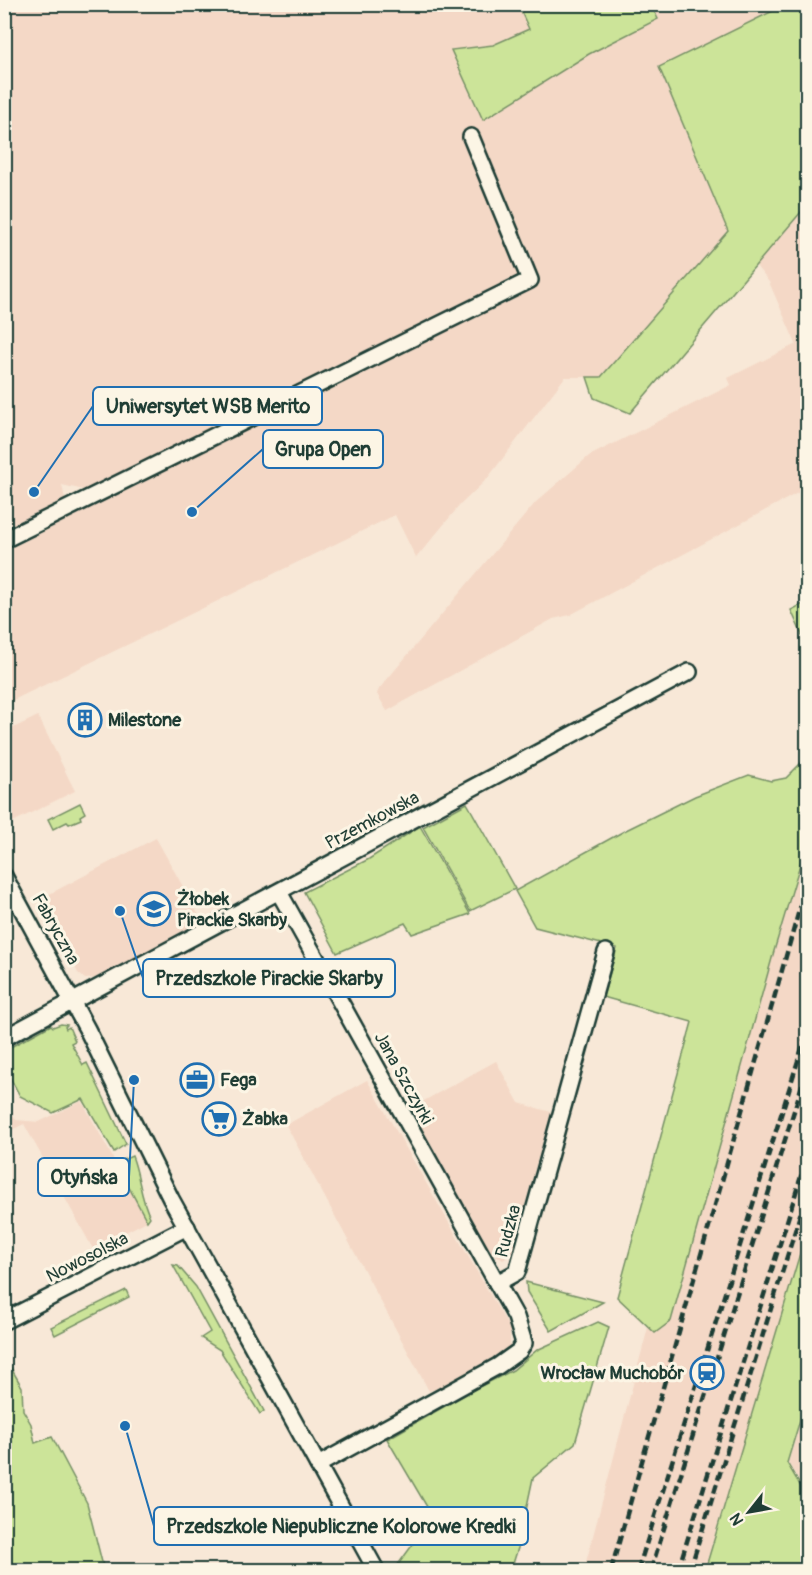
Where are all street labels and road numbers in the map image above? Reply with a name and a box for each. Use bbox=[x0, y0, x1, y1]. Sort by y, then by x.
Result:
street label: Przemkowska bbox=[321, 786, 423, 855]
street label: Fabryczna bbox=[27, 889, 85, 969]
street label: Jana Szczyrki bbox=[369, 1028, 438, 1128]
street label: Rudzka bbox=[490, 1202, 527, 1260]
street label: Nowosolska bbox=[42, 1227, 132, 1288]

